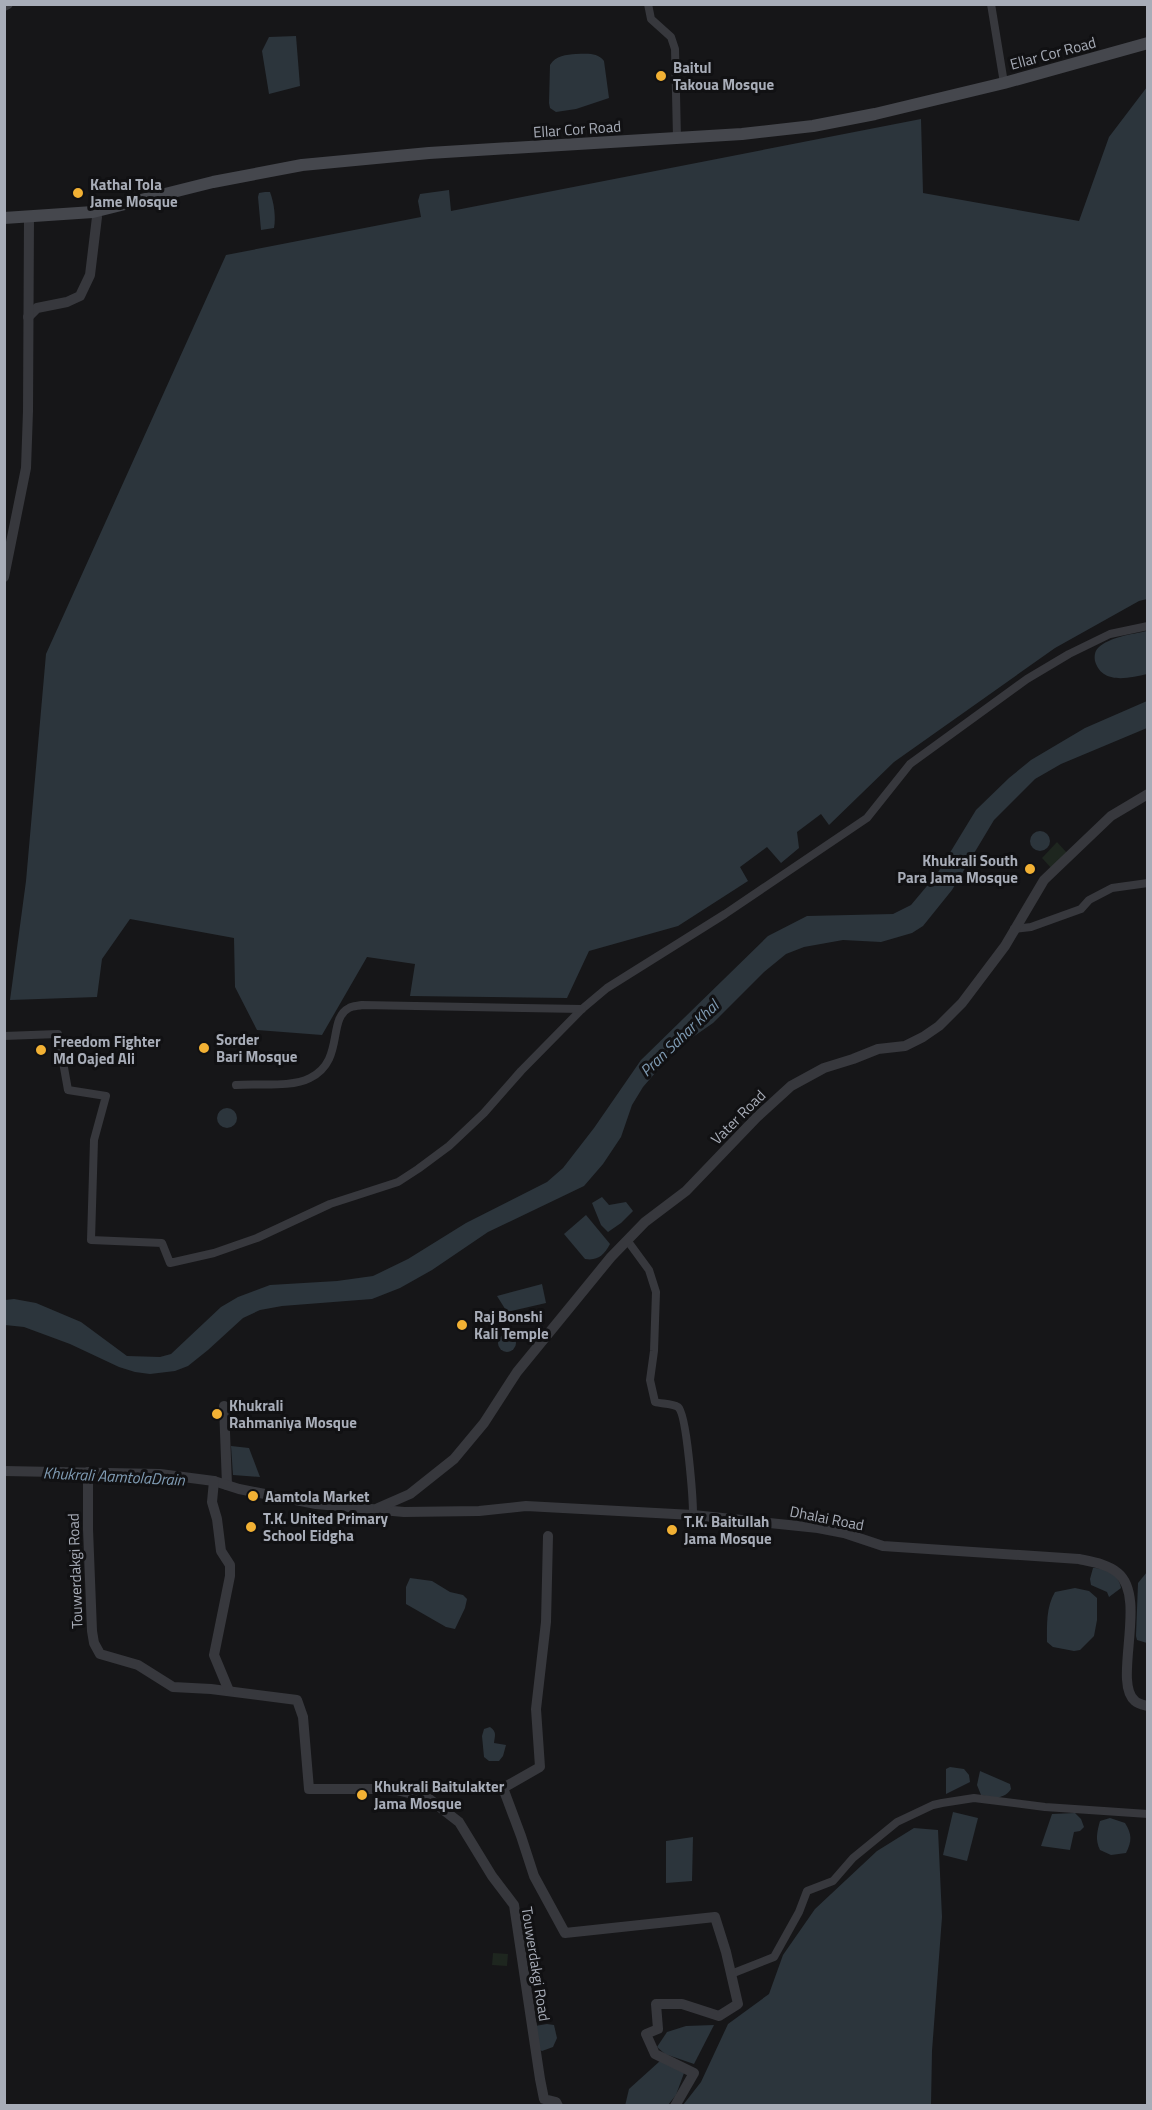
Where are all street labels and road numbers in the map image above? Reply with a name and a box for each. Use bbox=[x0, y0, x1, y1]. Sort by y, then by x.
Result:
street label: Ellar Cor Road bbox=[1007, 30, 1099, 76]
street label: Ellar Cor Road bbox=[532, 114, 622, 144]
street label: Vater Road bbox=[705, 1084, 771, 1150]
street label: Dhalai Road bbox=[788, 1500, 866, 1536]
street label: Touwerdakgi Road bbox=[61, 1513, 89, 1629]
street label: Touwerdakgi Road bbox=[516, 1905, 556, 2023]

